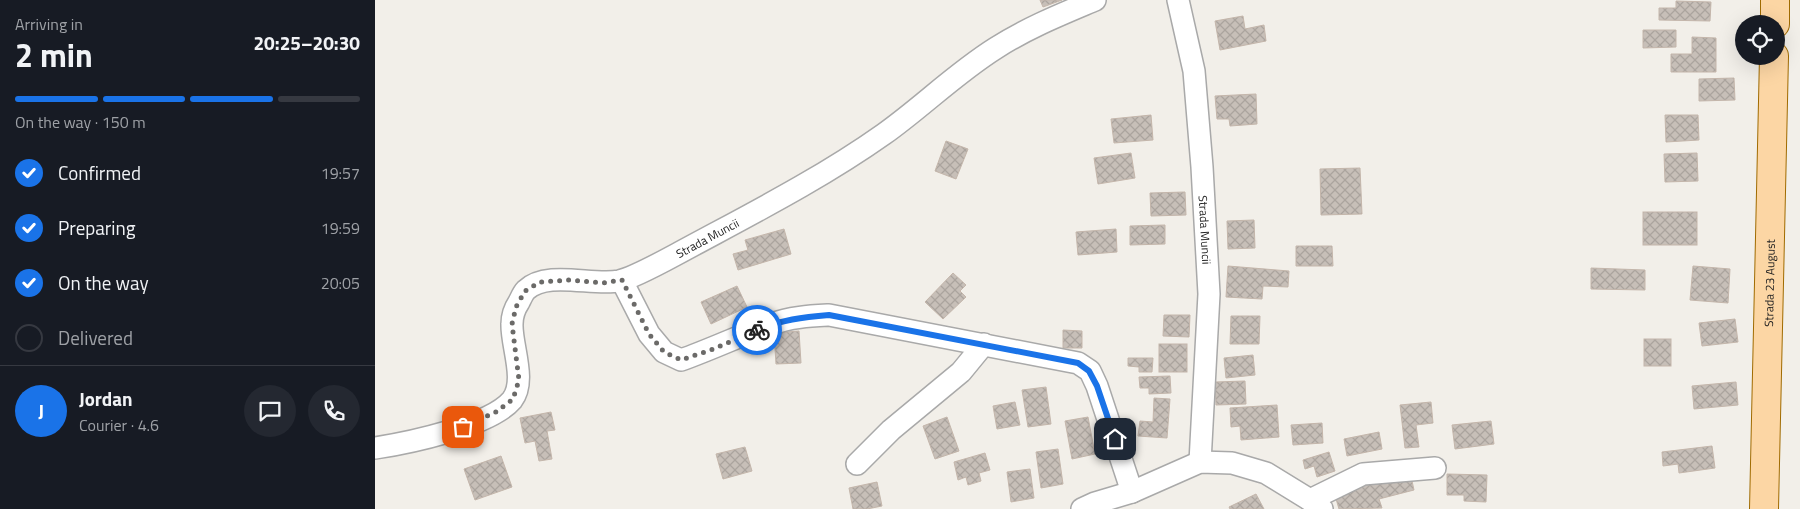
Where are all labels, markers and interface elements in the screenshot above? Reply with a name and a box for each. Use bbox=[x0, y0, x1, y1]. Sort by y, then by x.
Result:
text: Arriving in bbox=[15, 12, 83, 36]
map controls bbox=[1735, 15, 1785, 65]
button: locate bbox=[1735, 15, 1785, 65]
text: 20:25–20:30 bbox=[253, 28, 360, 57]
text: 2 min bbox=[15, 31, 93, 79]
text: On the way · 150 m bbox=[15, 110, 146, 134]
text: Confirmed bbox=[58, 158, 141, 187]
icon: check bbox=[15, 159, 43, 187]
text: 19:57 bbox=[321, 161, 360, 185]
street label: Strada Muncii bbox=[1194, 195, 1217, 265]
text: Preparing bbox=[58, 213, 135, 242]
street label: Strada Muncii bbox=[672, 213, 742, 262]
icon: check bbox=[15, 214, 43, 242]
text: 19:59 bbox=[321, 216, 360, 240]
street label: Strada 23 August bbox=[1759, 238, 1779, 327]
text: On the way bbox=[58, 268, 149, 297]
icon: check bbox=[15, 269, 43, 297]
text: 20:05 bbox=[321, 271, 360, 295]
courier bbox=[732, 305, 782, 355]
icon: bike bbox=[743, 316, 771, 344]
text: Delivered bbox=[58, 323, 133, 352]
text: Jordan bbox=[79, 384, 132, 413]
button: chat bbox=[244, 385, 296, 437]
button: phone bbox=[308, 385, 360, 437]
text: J bbox=[38, 396, 44, 425]
pin bbox=[442, 406, 484, 448]
text: Courier · 4.6 bbox=[79, 413, 159, 437]
icon: bag bbox=[449, 413, 477, 441]
pin bbox=[1094, 418, 1136, 460]
icon: home bbox=[1101, 425, 1129, 453]

